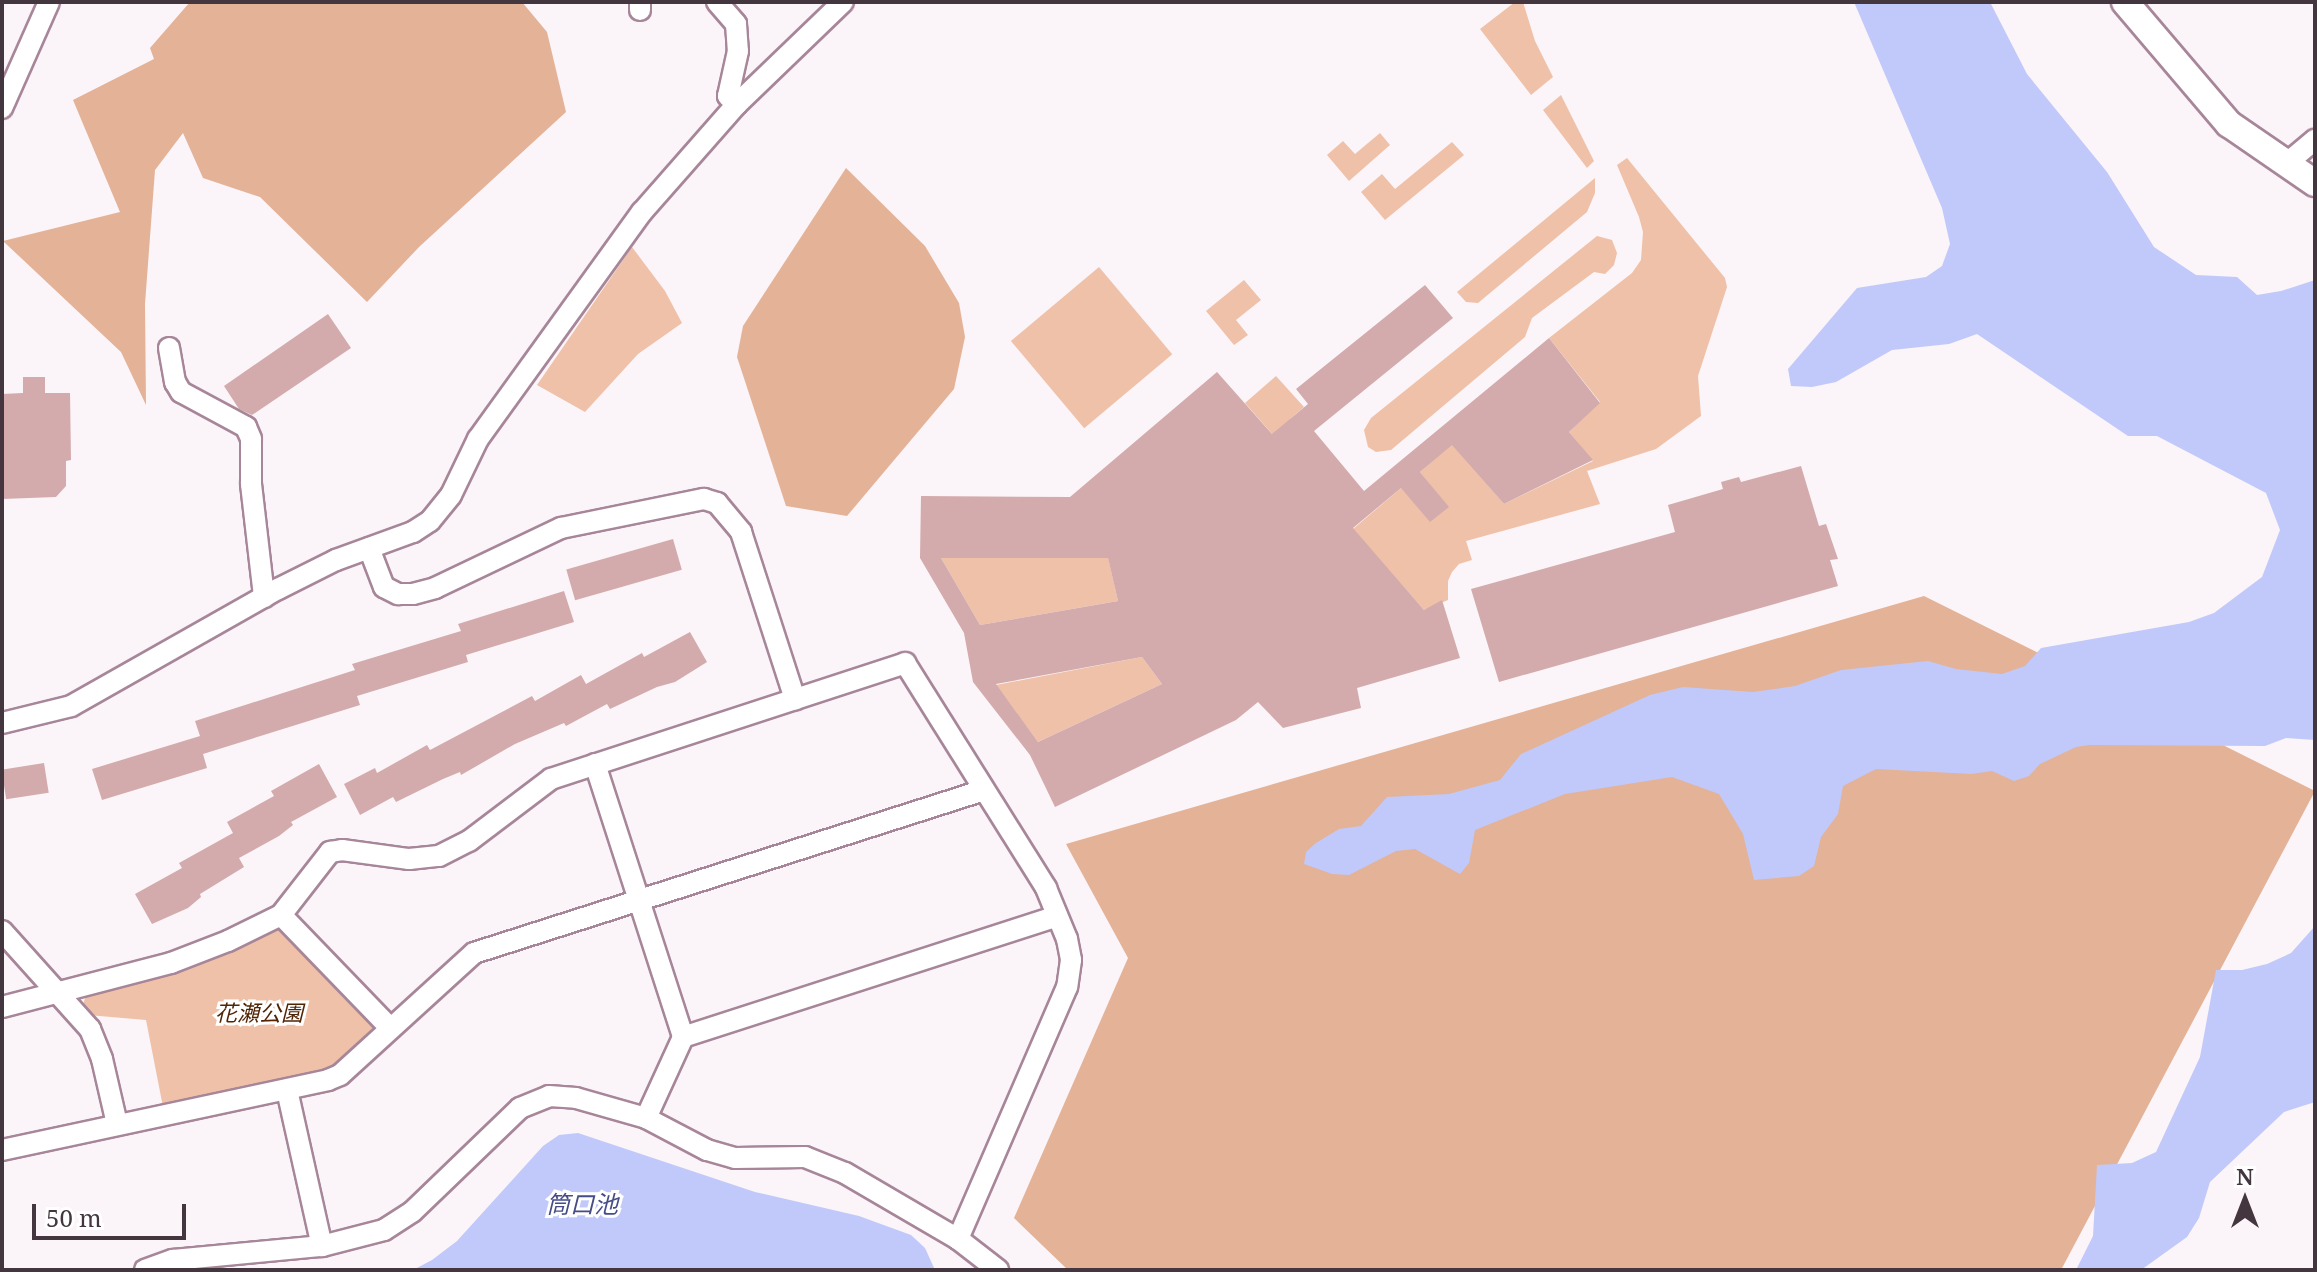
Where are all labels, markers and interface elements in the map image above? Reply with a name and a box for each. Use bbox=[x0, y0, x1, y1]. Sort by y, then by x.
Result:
park label: 花瀬公園 bbox=[215, 1000, 303, 1026]
north arrow bbox=[2205, 1160, 2285, 1240]
text: N bbox=[2236, 1161, 2254, 1191]
scale bar bbox=[36, 1188, 190, 1238]
water label: 筒口池 bbox=[546, 1190, 618, 1218]
text: 50 m bbox=[46, 1201, 102, 1234]

